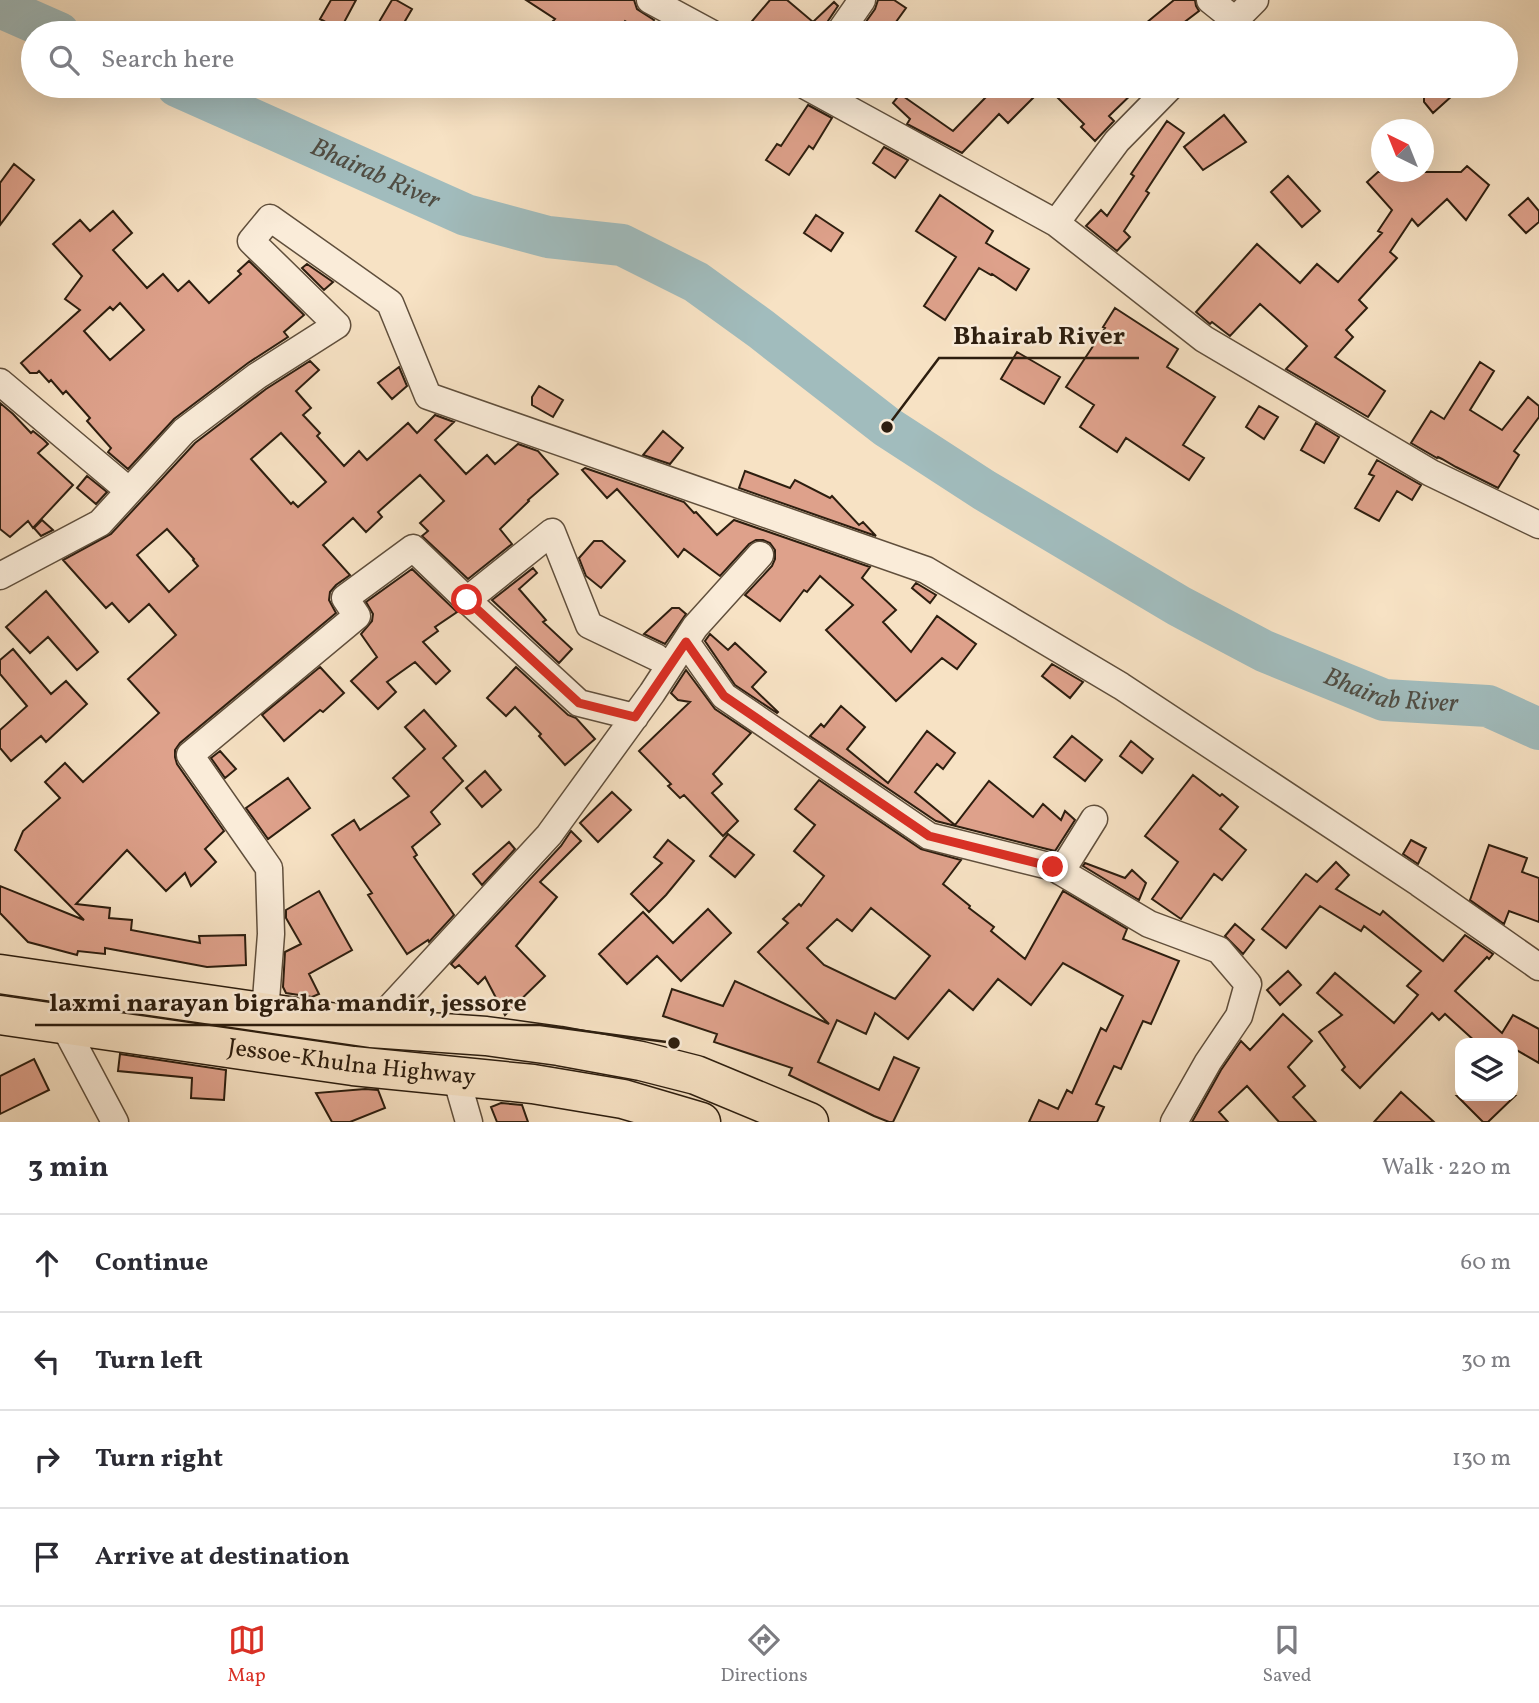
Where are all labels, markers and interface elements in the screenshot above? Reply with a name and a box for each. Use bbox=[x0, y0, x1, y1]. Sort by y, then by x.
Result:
search box bbox=[21, 21, 1518, 98]
icon: search bbox=[45, 41, 83, 79]
text: Search here bbox=[101, 42, 234, 78]
north arrow bbox=[1371, 119, 1434, 182]
water label: Bhairab River bbox=[304, 130, 446, 219]
callout: Bhairab River bbox=[939, 311, 1139, 358]
text: Bhairab River bbox=[953, 319, 1125, 355]
route start bbox=[451, 584, 482, 615]
water label: Bhairab River bbox=[1318, 659, 1460, 722]
route end bbox=[1037, 851, 1068, 882]
callout: laxmi narayan bigraha mandir, jessore bbox=[35, 978, 540, 1025]
text: laxmi narayan bigraha mandir, jessore bbox=[49, 986, 527, 1022]
street label: Jessoe-Khulna Highway bbox=[225, 1031, 477, 1095]
map controls bbox=[1455, 1038, 1518, 1101]
button: layers bbox=[1455, 1038, 1518, 1101]
text: 3 min bbox=[28, 1147, 109, 1189]
text: Walk · 220 m bbox=[1382, 1152, 1511, 1184]
icon: ahead bbox=[28, 1244, 66, 1282]
text: Continue bbox=[95, 1245, 208, 1281]
text: 60 m bbox=[1461, 1247, 1511, 1279]
icon: left bbox=[28, 1342, 66, 1380]
text: Turn left bbox=[95, 1343, 203, 1379]
text: 30 m bbox=[1461, 1345, 1511, 1377]
icon: right bbox=[28, 1440, 66, 1478]
text: Turn right bbox=[95, 1441, 223, 1477]
text: 130 m bbox=[1452, 1443, 1511, 1475]
icon: arrive bbox=[28, 1538, 66, 1576]
text: Arrive at destination bbox=[95, 1539, 350, 1575]
tab: Map bbox=[227, 1621, 266, 1689]
tab: Directions bbox=[721, 1621, 808, 1689]
tab: Saved bbox=[1263, 1621, 1311, 1689]

